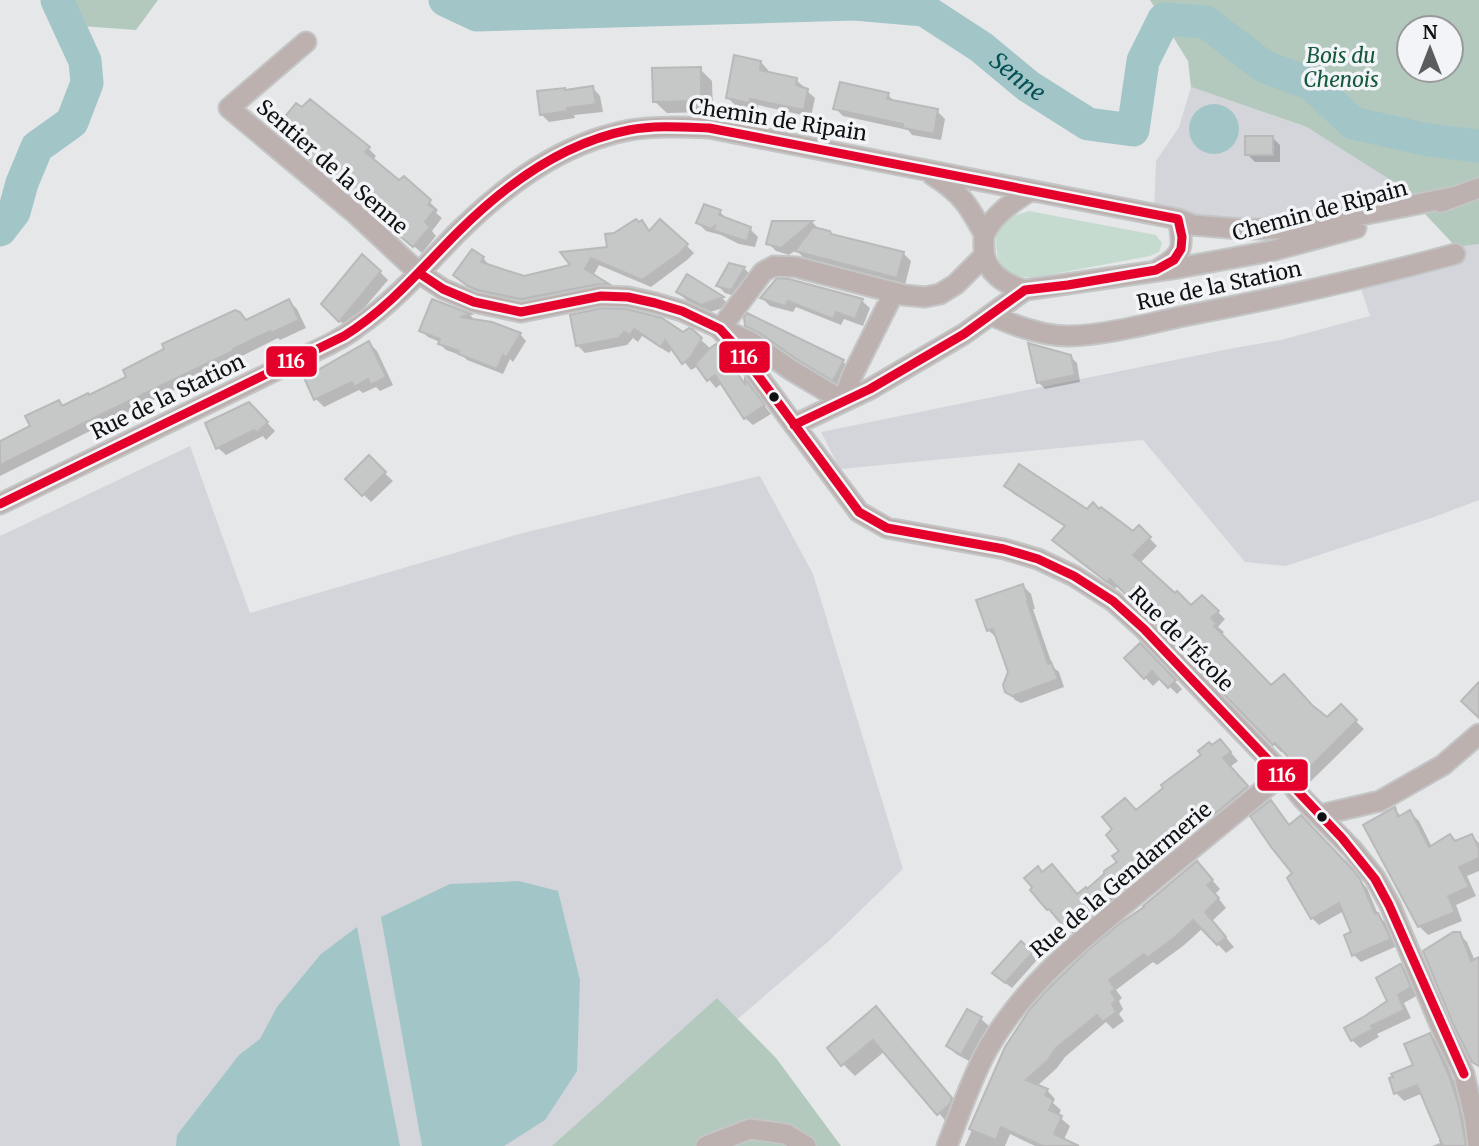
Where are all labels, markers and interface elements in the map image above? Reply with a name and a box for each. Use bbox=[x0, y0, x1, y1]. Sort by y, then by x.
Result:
north arrow bbox=[1395, 14, 1465, 84]
text: N bbox=[1422, 20, 1438, 44]
park label: Bois du Chenois bbox=[1303, 42, 1379, 93]
water label: Senne bbox=[984, 45, 1051, 107]
street label: Chemin de Ripain bbox=[687, 92, 869, 147]
street label: Sentier de la Senne bbox=[251, 94, 414, 240]
street label: Chemin de Ripain bbox=[1229, 174, 1410, 247]
street label: Rue de la Station bbox=[1134, 255, 1304, 316]
line badge: 116 bbox=[718, 340, 771, 374]
line badge: 116 bbox=[265, 345, 318, 378]
text: 116 bbox=[730, 345, 758, 369]
street label: Rue de la Station bbox=[86, 348, 249, 445]
text: 116 bbox=[277, 349, 305, 373]
unlabelled marker bbox=[767, 390, 781, 404]
street label: Rue de l'École bbox=[1123, 580, 1240, 697]
line badge: 116 bbox=[1256, 758, 1309, 792]
text: 116 bbox=[1268, 763, 1296, 787]
street label: Rue de la Gendarmerie bbox=[1025, 796, 1217, 963]
unlabelled marker bbox=[1315, 810, 1329, 824]

